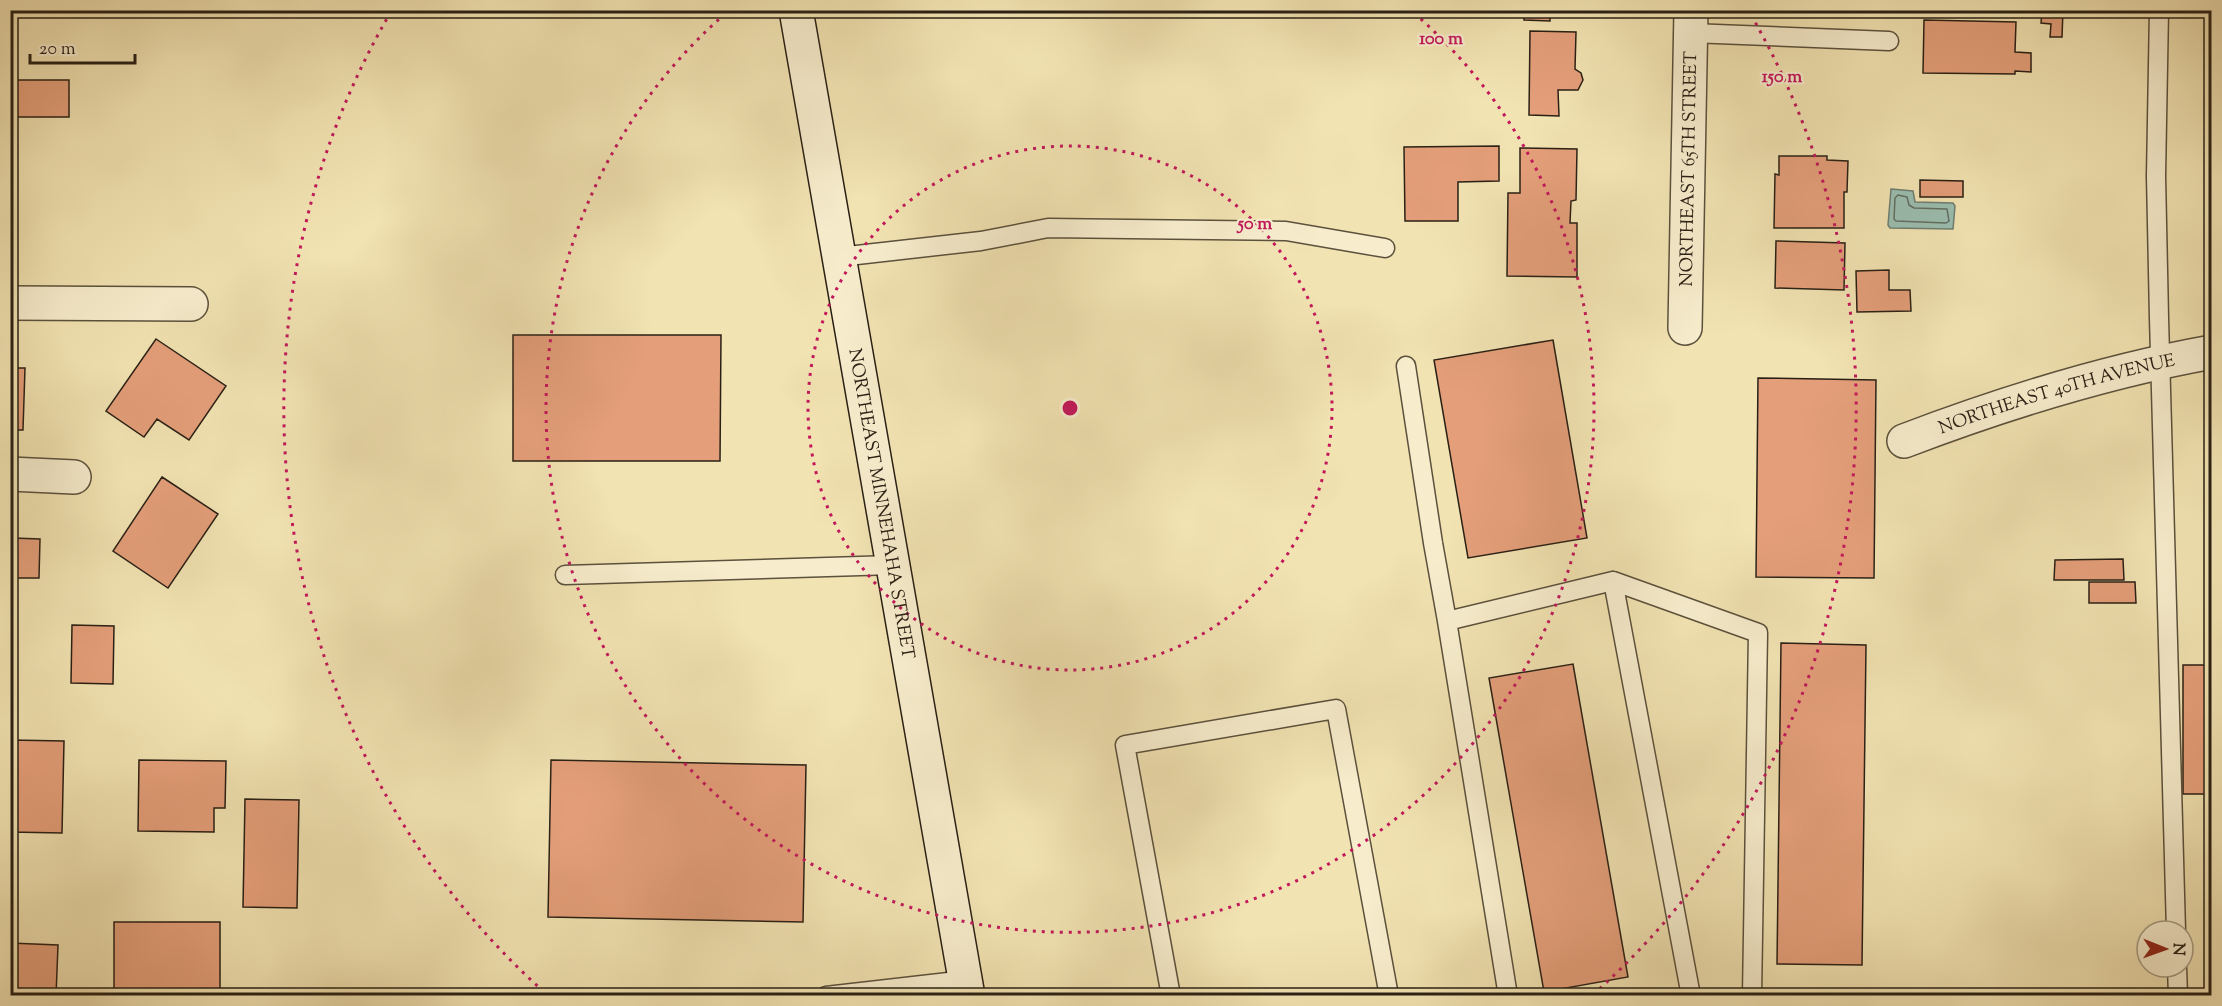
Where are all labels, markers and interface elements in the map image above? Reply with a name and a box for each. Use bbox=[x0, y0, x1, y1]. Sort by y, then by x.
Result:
scale bar bbox=[30, 27, 135, 65]
text: 100 m bbox=[1419, 27, 1463, 53]
text: 20 m bbox=[39, 37, 76, 63]
street label: NORTHEAST 65TH STREET bbox=[1675, 51, 1705, 287]
text: 150 m bbox=[1762, 65, 1802, 91]
text: 50 m bbox=[1236, 212, 1272, 238]
street label: NORTHEAST MINNEHAHA STREET bbox=[840, 347, 920, 662]
street label: NORTHEAST 40TH AVENUE bbox=[1935, 349, 2178, 442]
centre of rings bbox=[1060, 398, 1080, 418]
north arrow bbox=[2135, 919, 2195, 979]
text: N bbox=[2166, 943, 2189, 956]

